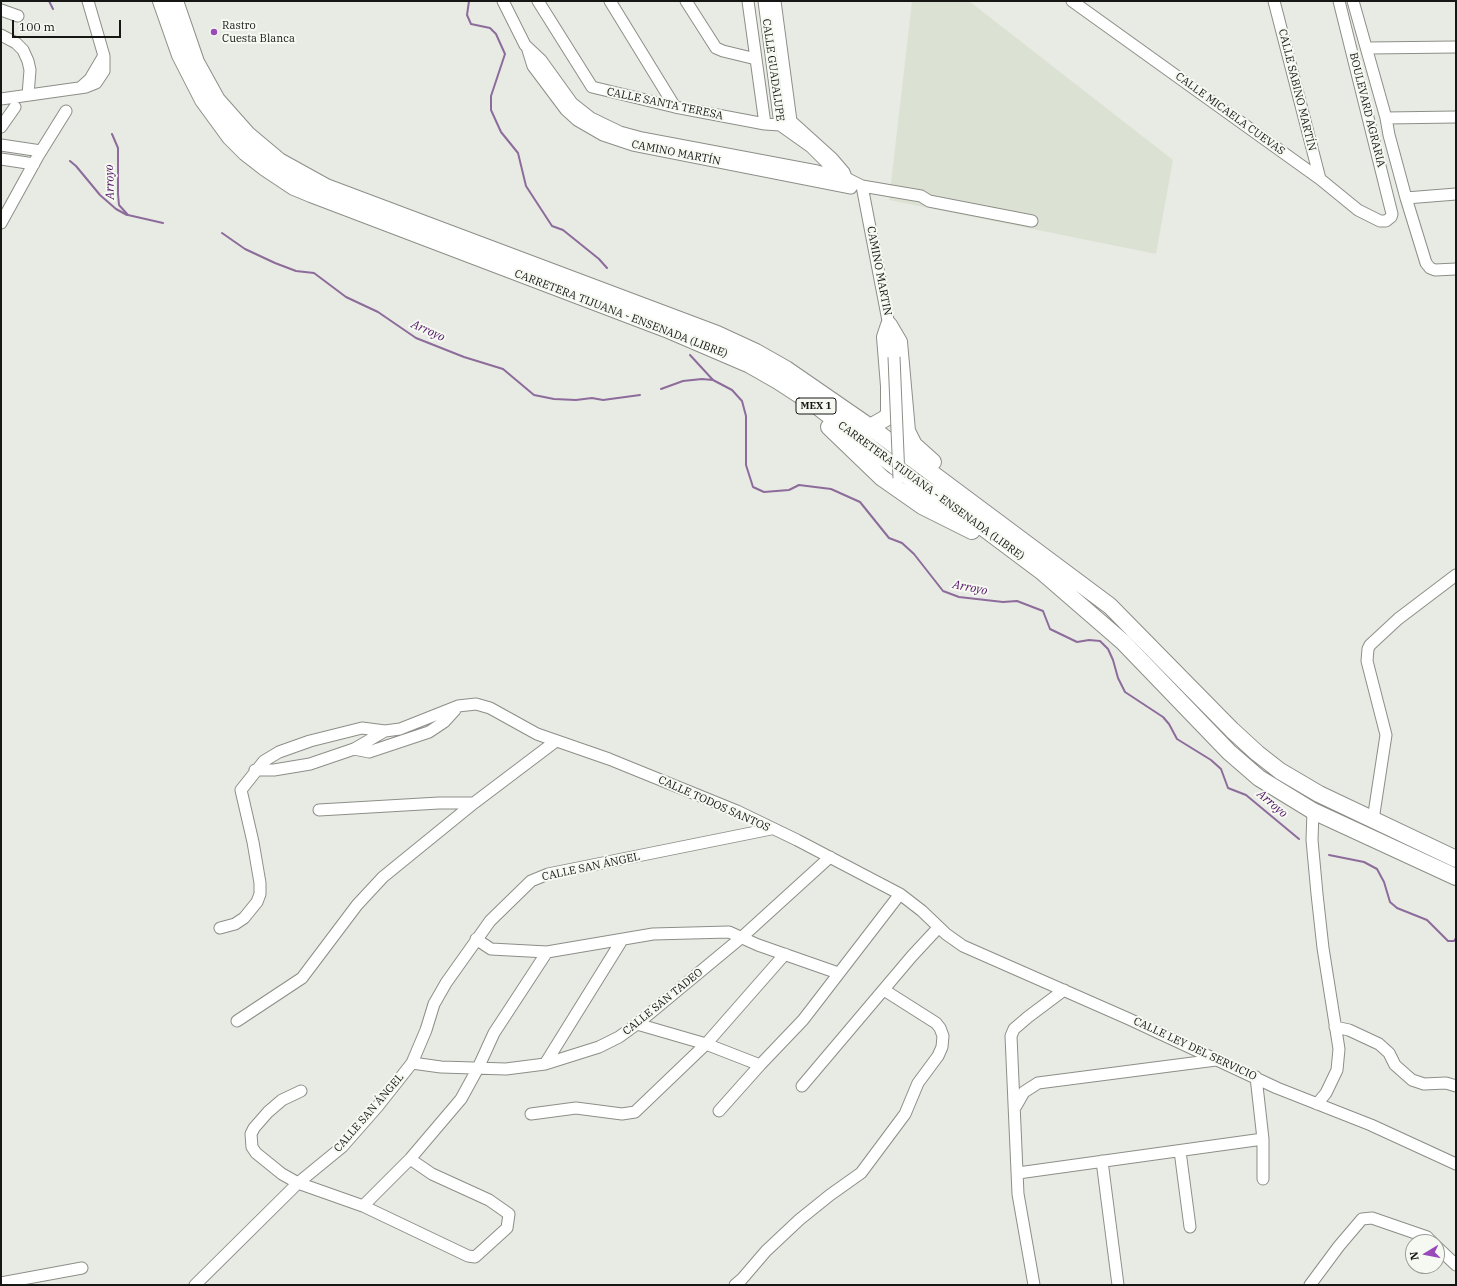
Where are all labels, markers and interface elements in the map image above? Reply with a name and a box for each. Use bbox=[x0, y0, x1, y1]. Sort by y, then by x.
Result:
scale bar bbox=[14, 12, 123, 38]
street label: CALLE GUADALUPE bbox=[759, 18, 787, 122]
text: 100 m bbox=[19, 19, 55, 34]
place label: Rastro Cuesta Blanca bbox=[222, 19, 295, 45]
marker: Rastro Cuesta Blanca bbox=[209, 27, 219, 37]
street label: CALLE SABINO MARTÍN bbox=[1275, 28, 1319, 152]
street label: BOULEVARD AGRARIA bbox=[1346, 51, 1388, 169]
street label: CALLE MICAELA CUEVAS bbox=[1173, 70, 1287, 158]
street label: CALLE SANTA TERESA bbox=[605, 85, 725, 123]
street label: CAMINO MARTÍN bbox=[630, 138, 722, 168]
water label: Arroyo bbox=[102, 164, 118, 200]
street label: CAMINO MARTIN bbox=[864, 225, 894, 317]
street label: CARRETERA TIJUANA - ENSENADA (LIBRE) bbox=[513, 267, 729, 361]
water label: Arroyo bbox=[409, 317, 447, 345]
road number: MEX 1 bbox=[796, 398, 836, 414]
street label: CARRETERA TIJUANA - ENSENADA (LIBRE) bbox=[835, 419, 1027, 563]
water label: Arroyo bbox=[951, 578, 989, 598]
street label: CALLE TODOS SANTOS bbox=[656, 773, 772, 835]
water label: Arroyo bbox=[1254, 787, 1290, 821]
street label: CALLE SAN ÁNGEL bbox=[541, 850, 641, 884]
street label: CALLE SAN TADEO bbox=[620, 966, 706, 1038]
street label: CALLE LEY DEL SERVICIO bbox=[1131, 1015, 1259, 1083]
street label: CALLE SAN ÁNGEL bbox=[331, 1071, 407, 1155]
north arrow bbox=[1405, 1234, 1445, 1274]
text: N bbox=[1407, 1250, 1422, 1261]

